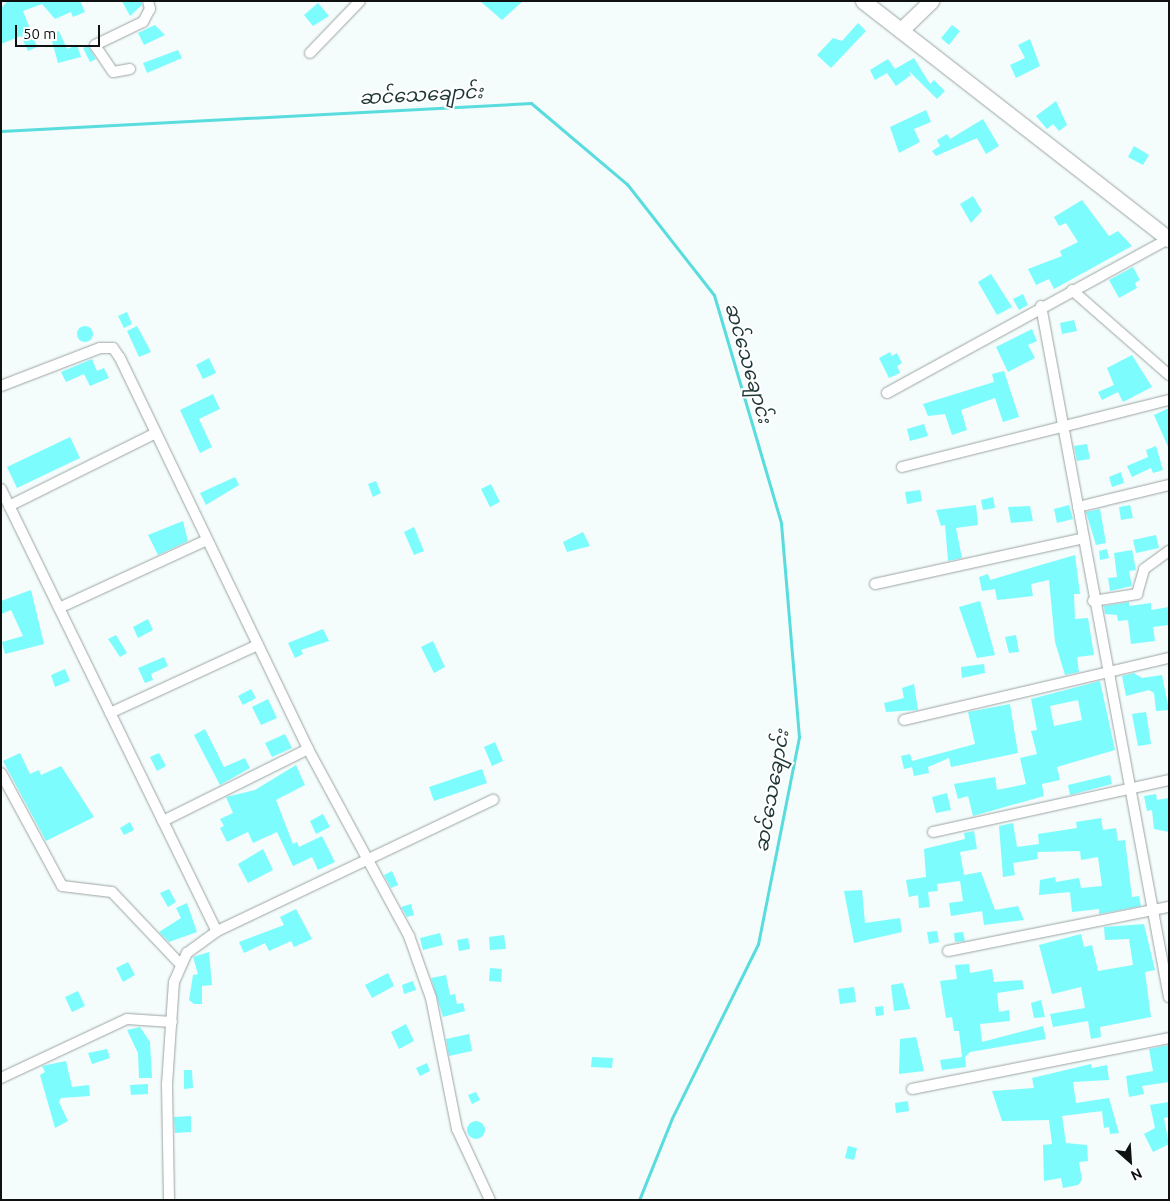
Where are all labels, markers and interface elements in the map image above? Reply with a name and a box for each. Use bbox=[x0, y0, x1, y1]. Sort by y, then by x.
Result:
scale bar bbox=[18, 15, 102, 47]
text: 50 m bbox=[23, 25, 56, 42]
water label: ဆင်သေချောင်း bbox=[359, 80, 483, 110]
water label: ဆင်သေချောင်း bbox=[720, 300, 776, 426]
water label: ဆင်သေချောင်း bbox=[750, 728, 794, 854]
north arrow bbox=[1105, 1136, 1155, 1186]
text: N bbox=[1128, 1165, 1145, 1184]

